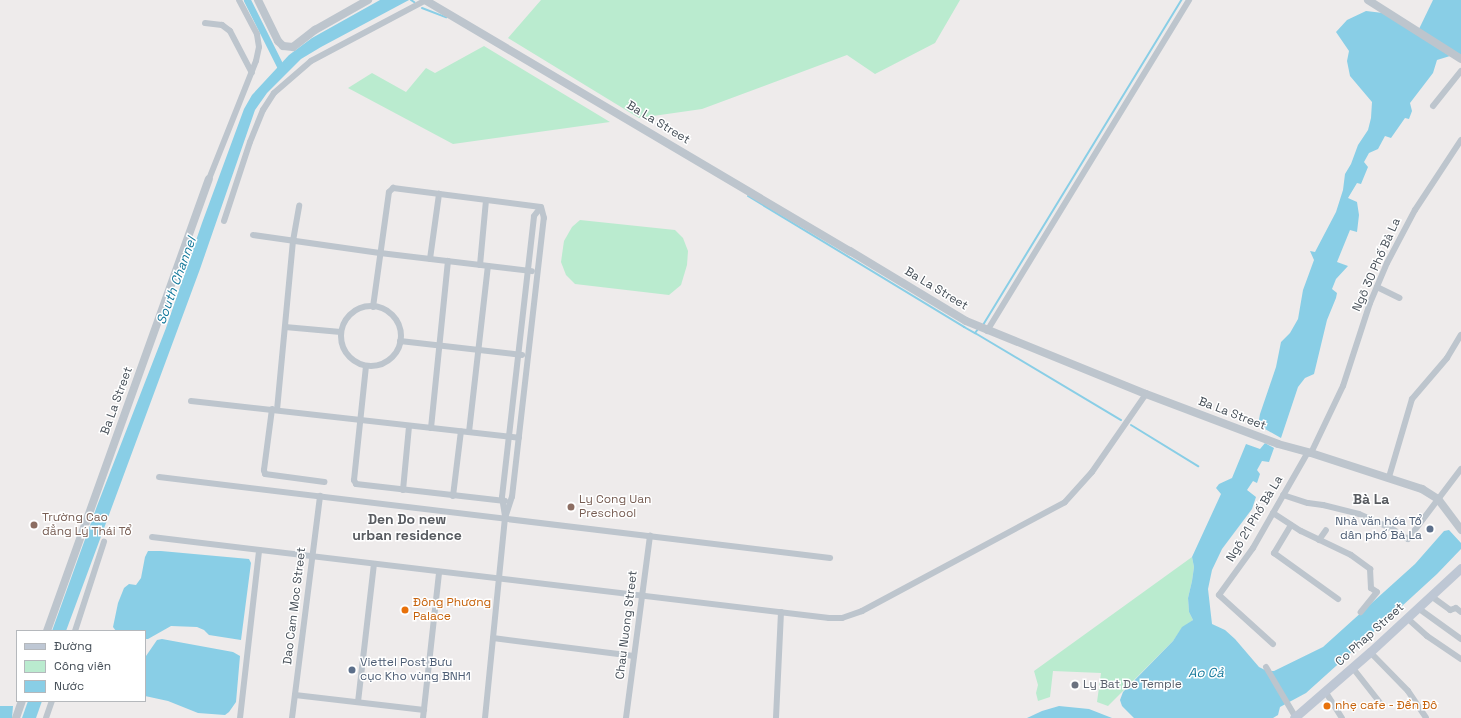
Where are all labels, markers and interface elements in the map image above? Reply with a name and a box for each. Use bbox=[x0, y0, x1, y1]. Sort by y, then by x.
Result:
street label: Ba La Street bbox=[624, 99, 692, 147]
street label: Ngõ 30 Phố Bà La bbox=[1350, 216, 1404, 314]
water label: South Channel bbox=[154, 235, 200, 327]
street label: Ba La Street bbox=[902, 265, 970, 313]
street label: Ba La Street bbox=[98, 365, 136, 437]
street label: Ba La Street bbox=[1196, 395, 1268, 433]
street label: Ngõ 21 Phố Bà La bbox=[1224, 473, 1286, 565]
district label: Bà La bbox=[1353, 491, 1389, 507]
place label: Ly Cong Uan Preschool bbox=[579, 493, 651, 521]
marker: Ly Cong Uan Preschool bbox=[566, 502, 576, 512]
place label: Trường Cao đẳng Lý Thái Tổ bbox=[42, 511, 132, 539]
district label: Den Do new urban residence bbox=[352, 511, 462, 544]
place label: Nhà văn hóa Tổ dân phố Bà La bbox=[1335, 515, 1422, 543]
marker: Trường Cao đẳng Lý Thái Tổ bbox=[29, 520, 39, 530]
marker: Nhà văn hóa Tổ dân phố Bà La bbox=[1425, 524, 1435, 534]
street label: Dao Cam Moc Street bbox=[281, 547, 309, 665]
street label: Chau Nuong Street bbox=[613, 570, 641, 680]
place label: Đông Phương Palace bbox=[413, 596, 491, 624]
street label: Co Phap Street bbox=[1333, 600, 1407, 670]
marker: Đông Phương Palace bbox=[400, 605, 410, 615]
legend bbox=[16, 630, 146, 702]
text: Đường bbox=[54, 638, 92, 654]
place label: Viettel Post Bưu cục Kho vùng BNH1 bbox=[360, 656, 471, 684]
text: Công viên bbox=[54, 658, 111, 674]
marker: Viettel Post Bưu cục Kho vùng BNH1 bbox=[347, 665, 357, 675]
water label: Ao Cả bbox=[1188, 665, 1224, 681]
text: Nước bbox=[54, 678, 84, 694]
place label: Ly Bat De Temple bbox=[1083, 678, 1182, 692]
marker: Ly Bat De Temple bbox=[1070, 680, 1080, 690]
place label: nhẹ cafe - Đền Đô bbox=[1335, 699, 1438, 713]
marker: nhẹ cafe - Đền Đô bbox=[1322, 701, 1332, 711]

